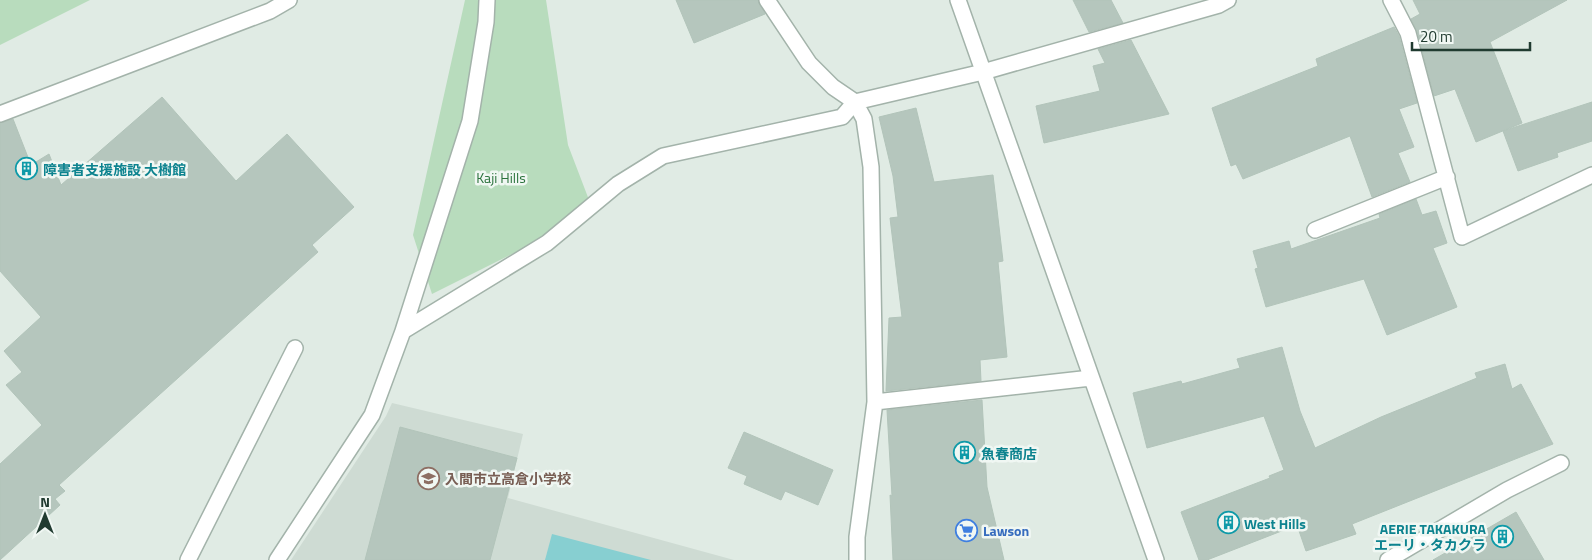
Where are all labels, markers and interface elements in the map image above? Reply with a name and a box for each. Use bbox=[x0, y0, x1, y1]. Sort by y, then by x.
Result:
scale bar bbox=[1412, 20, 1530, 52]
text: 20 m bbox=[1420, 25, 1453, 48]
building icon: 障害者支援施設 大樹館 bbox=[15, 157, 39, 181]
place label: 障害者支援施設 大樹館 bbox=[43, 159, 186, 180]
park label: Kaji Hills bbox=[476, 167, 526, 188]
building icon: 魚春商店 bbox=[953, 441, 977, 465]
place label: 魚春商店 bbox=[981, 443, 1037, 464]
school or university icon: 入間市立高倉小学校 bbox=[417, 466, 441, 490]
place label: 入間市立高倉小学校 bbox=[445, 468, 571, 489]
north arrow bbox=[20, 490, 70, 540]
text: N bbox=[40, 491, 50, 512]
building icon: West Hills bbox=[1216, 511, 1240, 535]
place label: West Hills bbox=[1244, 513, 1306, 534]
supermarket icon: Lawson bbox=[955, 518, 979, 542]
place label: AERIE TAKAKURA エーリ・タカクラ bbox=[1374, 518, 1487, 555]
place label: Lawson bbox=[983, 520, 1029, 541]
building icon: AERIE TAKAKURA エーリ・タカクラ bbox=[1490, 524, 1514, 548]

